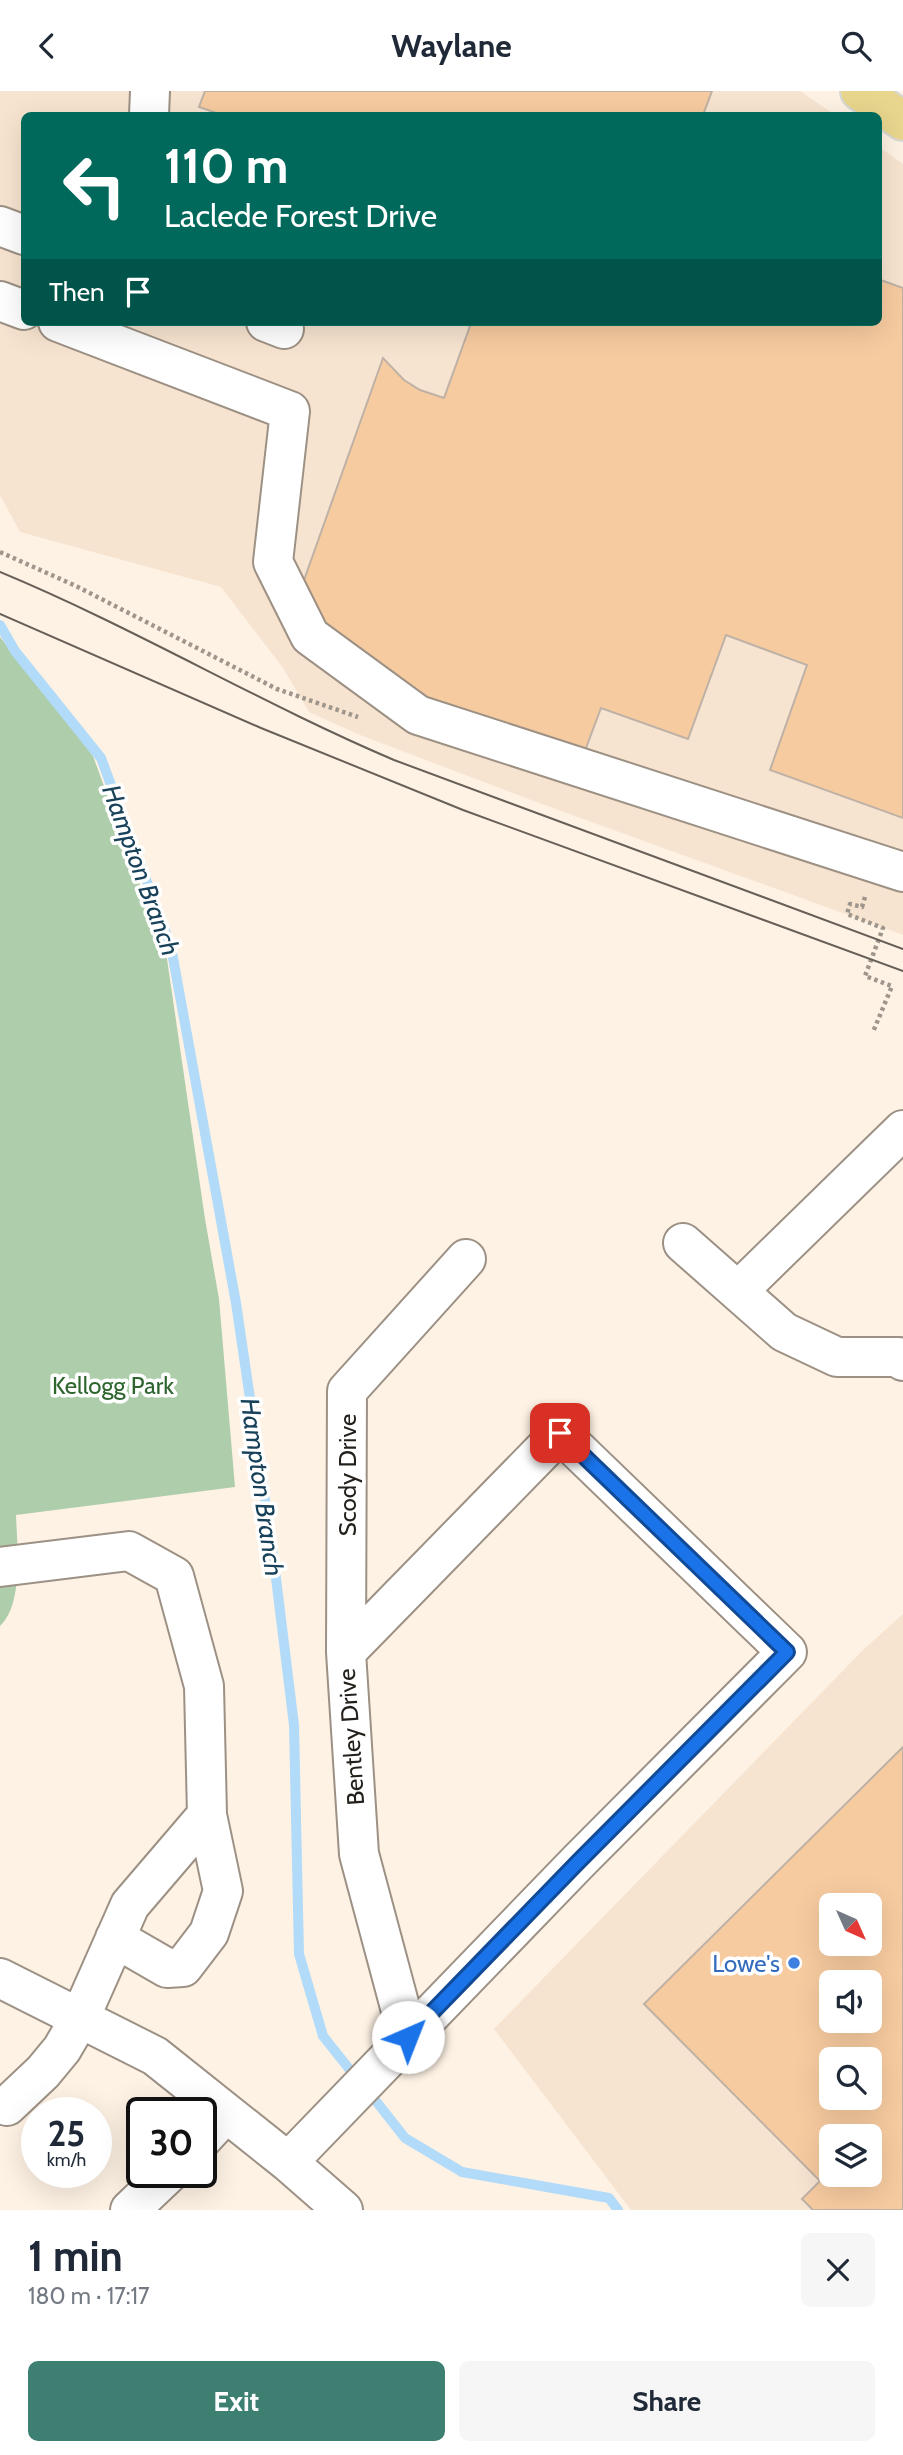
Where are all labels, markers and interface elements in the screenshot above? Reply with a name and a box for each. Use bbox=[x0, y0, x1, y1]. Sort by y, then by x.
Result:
text: Waylane bbox=[391, 26, 512, 65]
icon: back bbox=[28, 27, 66, 65]
icon: search bbox=[837, 27, 875, 65]
text: 110 m bbox=[164, 136, 288, 195]
icon: left bbox=[49, 140, 140, 231]
text: Laclede Forest Drive bbox=[164, 196, 437, 235]
icon: arrive bbox=[119, 273, 157, 311]
text: Then bbox=[49, 276, 105, 308]
water label: Hampton Branch bbox=[95, 780, 187, 960]
park label: Kellogg Park bbox=[52, 1371, 174, 1400]
water label: Hampton Branch bbox=[234, 1396, 290, 1578]
pin bbox=[530, 1403, 590, 1463]
street label: Scody Drive bbox=[333, 1414, 362, 1536]
icon: arrive bbox=[541, 1414, 579, 1452]
street label: Bentley Drive bbox=[332, 1668, 370, 1806]
north arrow bbox=[819, 1893, 882, 1957]
map controls bbox=[819, 1893, 882, 2187]
place label: Lowe's bbox=[712, 1949, 780, 1978]
marker: Lowe's bbox=[786, 1955, 802, 1971]
button: sound bbox=[819, 1970, 882, 2033]
position arrow bbox=[371, 2000, 445, 2074]
button: search bbox=[819, 2047, 882, 2110]
speed limit sign: 30 bbox=[126, 2097, 217, 2188]
text: 25 bbox=[48, 2112, 85, 2155]
button: layers bbox=[819, 2124, 882, 2187]
text: km/h bbox=[47, 2149, 86, 2171]
text: 1 min bbox=[28, 2230, 123, 2282]
button: close bbox=[801, 2233, 875, 2307]
text: 180 m · 17:17 bbox=[28, 2282, 150, 2310]
button: Exit bbox=[28, 2361, 445, 2441]
button: Share bbox=[459, 2361, 875, 2441]

